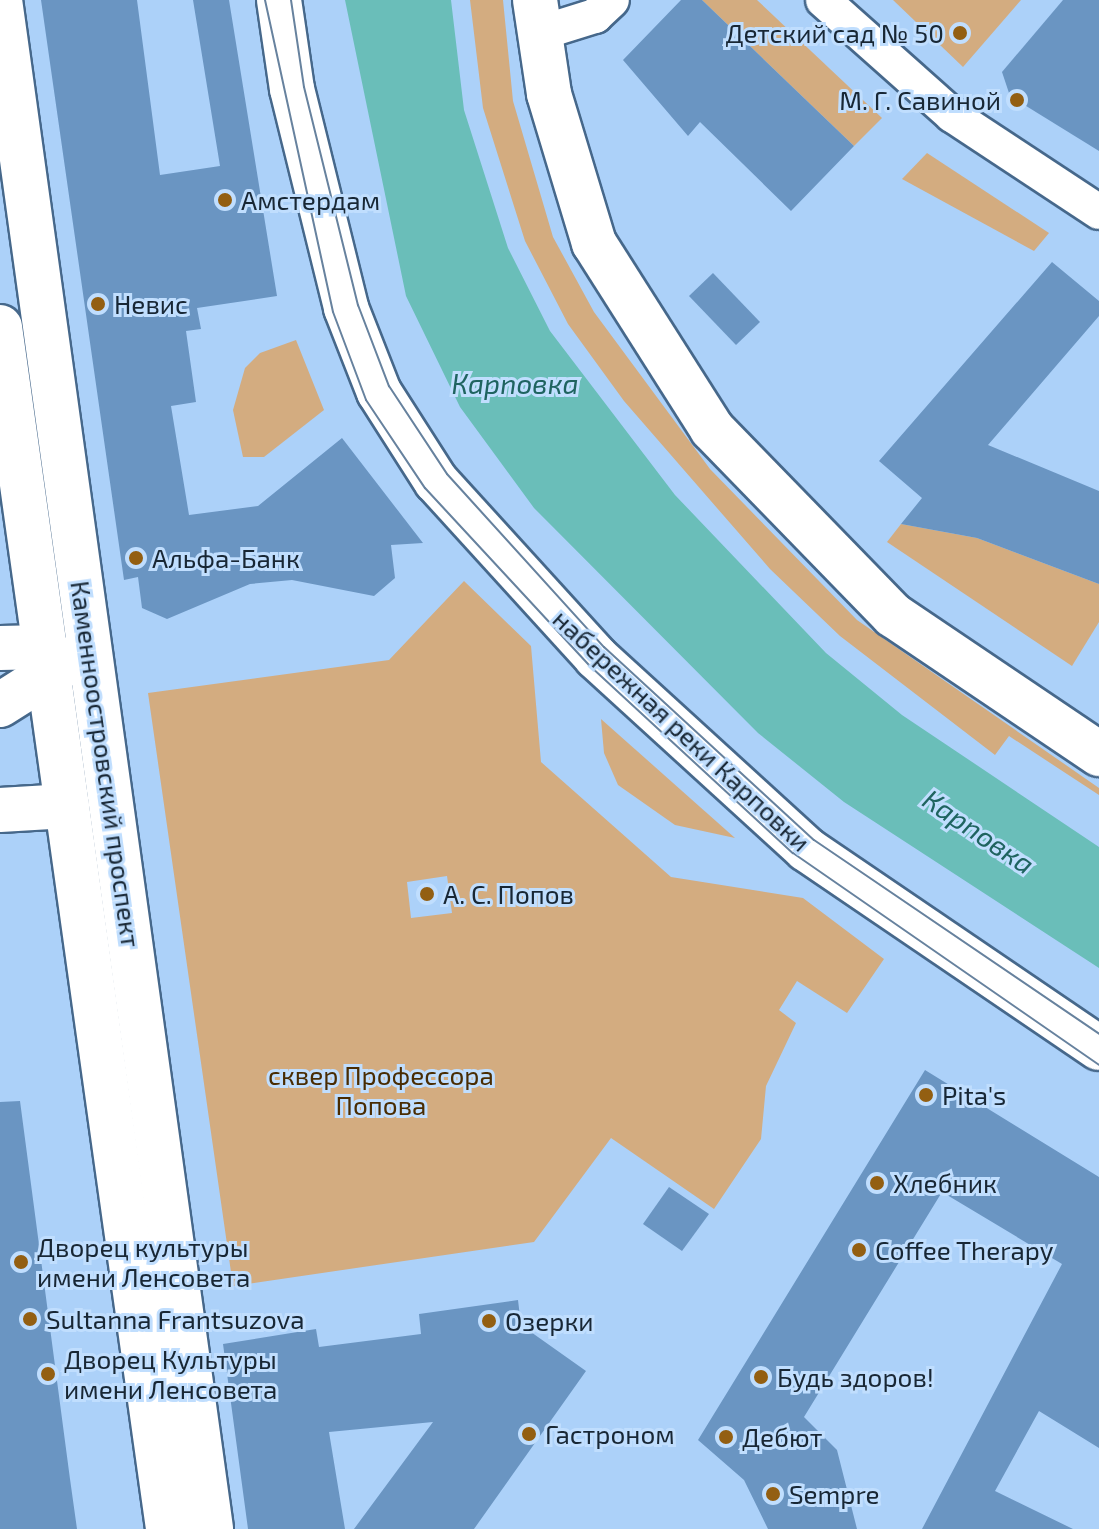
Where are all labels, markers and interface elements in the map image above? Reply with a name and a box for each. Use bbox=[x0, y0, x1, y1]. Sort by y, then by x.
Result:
place label: Детский сад № 50 bbox=[725, 17, 944, 49]
marker: Детский сад № 50 bbox=[951, 24, 969, 42]
place label: М. Г. Савиной bbox=[839, 84, 1001, 116]
marker: М. Г. Савиной bbox=[1008, 91, 1026, 109]
place label: Амстердам bbox=[241, 184, 380, 216]
marker: Амстердам bbox=[216, 191, 234, 209]
place label: Невис bbox=[114, 288, 188, 320]
marker: Невис bbox=[89, 295, 107, 313]
water label: Карповка bbox=[451, 366, 579, 400]
place label: Альфа-Банк bbox=[152, 542, 300, 574]
marker: Альфа-Банк bbox=[127, 549, 145, 567]
street label: Каменноостровский проспект bbox=[65, 579, 147, 949]
street label: набережная реки Карповки bbox=[547, 603, 817, 857]
water label: Карповка bbox=[917, 782, 1041, 880]
place label: А. С. Попов bbox=[443, 878, 574, 910]
marker: А. С. Попов bbox=[418, 885, 436, 903]
park label: сквер Профессора Попова bbox=[268, 1059, 494, 1120]
place label: Pita's bbox=[942, 1079, 1006, 1111]
marker: Pita's bbox=[917, 1086, 935, 1104]
place label: Хлебник bbox=[893, 1167, 997, 1199]
marker: Хлебник bbox=[868, 1174, 886, 1192]
place label: Дворец культуры имени Ленсовета bbox=[37, 1231, 250, 1292]
place label: Coffee Therapy bbox=[875, 1234, 1054, 1266]
marker: Coffee Therapy bbox=[850, 1241, 868, 1259]
marker: Дворец культуры имени Ленсовета bbox=[12, 1253, 30, 1271]
place label: Sultanna Frantsuzova bbox=[46, 1303, 304, 1335]
place label: Озерки bbox=[505, 1305, 594, 1337]
marker: Sultanna Frantsuzova bbox=[21, 1310, 39, 1328]
marker: Озерки bbox=[480, 1312, 498, 1330]
place label: Дворец Культуры имени Ленсовета bbox=[64, 1343, 277, 1404]
place label: Будь здоров! bbox=[777, 1361, 934, 1393]
marker: Дворец Культуры имени Ленсовета bbox=[39, 1365, 57, 1383]
marker: Будь здоров! bbox=[752, 1368, 770, 1386]
place label: Гастроном bbox=[545, 1418, 675, 1450]
place label: Дебют bbox=[742, 1421, 822, 1453]
marker: Гастроном bbox=[520, 1425, 538, 1443]
marker: Дебют bbox=[717, 1428, 735, 1446]
place label: Sempre bbox=[789, 1478, 879, 1510]
marker: Sempre bbox=[764, 1485, 782, 1503]

